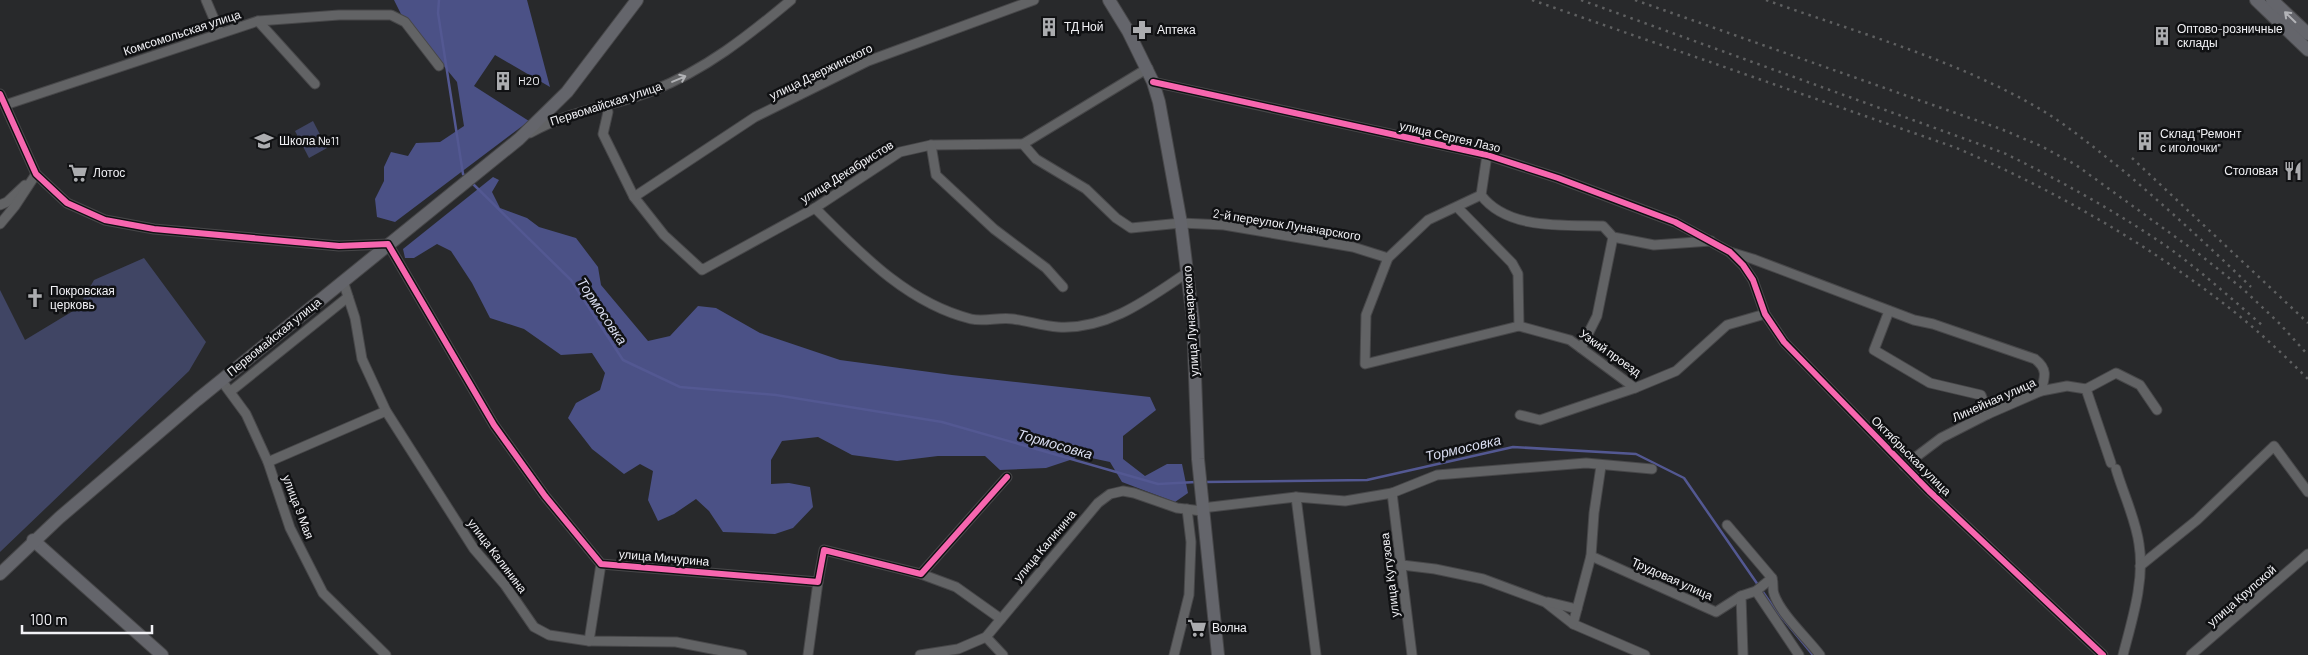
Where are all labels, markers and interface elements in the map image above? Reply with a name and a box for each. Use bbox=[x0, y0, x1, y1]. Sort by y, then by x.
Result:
street label: Комсомольская улица bbox=[121, 6, 243, 59]
one-way arrow bbox=[2284, 11, 2296, 23]
building icon: ТД Ной bbox=[1038, 16, 1060, 38]
place label: ТД Ной bbox=[1064, 19, 1104, 34]
pharmacy icon: Аптека bbox=[1131, 19, 1153, 41]
place label: Оптово-розничные склады bbox=[2177, 21, 2283, 50]
place label: Аптека bbox=[1157, 22, 1196, 36]
building icon: Оптово-розничные склады bbox=[2151, 25, 2173, 47]
street label: улица Дзержинского bbox=[767, 40, 875, 103]
building icon: H2O bbox=[492, 70, 514, 92]
place label: H2O bbox=[518, 73, 540, 87]
one-way arrow bbox=[671, 74, 686, 83]
street label: Первомайская улица bbox=[548, 78, 664, 129]
street label: улица Сергея Лазо bbox=[1398, 118, 1503, 156]
place label: Склад "Ремонт с иголочки" bbox=[2160, 126, 2242, 154]
school or university icon: Школа №11 bbox=[253, 130, 275, 152]
building icon: Склад "Ремонт с иголочки" bbox=[2134, 130, 2156, 152]
place label: Школа №11 bbox=[279, 133, 339, 147]
street label: улица Декабристов bbox=[797, 137, 896, 206]
restaurant icon: Столовая bbox=[2282, 160, 2304, 182]
supermarket icon: Лотос bbox=[67, 162, 89, 184]
place label: Столовая bbox=[2224, 163, 2278, 177]
place label: Лотос bbox=[93, 165, 125, 179]
street label: 2-й переулок Луначарского bbox=[1212, 205, 1362, 244]
street label: улица Луначарского bbox=[1179, 265, 1202, 377]
water label: Тормосовка bbox=[574, 274, 631, 348]
place label: Покровская церковь bbox=[50, 283, 115, 312]
church icon: Покровская церковь bbox=[24, 287, 46, 309]
street label: Первомайская улица bbox=[224, 294, 324, 379]
street label: Узкий проезд bbox=[1576, 326, 1644, 379]
street label: Линейная улица bbox=[1950, 374, 2038, 425]
street label: Октябрьская улица bbox=[1868, 413, 1955, 499]
water label: Тормосовка bbox=[1016, 425, 1095, 462]
water label: Тормосовка bbox=[1423, 430, 1503, 464]
street label: улица 9 Мая bbox=[279, 473, 318, 541]
street label: улица Калинина bbox=[1010, 506, 1079, 585]
street label: улица Калинина bbox=[465, 515, 530, 596]
street label: улица Кутузова bbox=[1377, 532, 1402, 618]
street label: улица Мичурина bbox=[618, 546, 710, 569]
street label: Трудовая улица bbox=[1629, 554, 1715, 603]
street label: улица Крупской bbox=[2204, 562, 2279, 630]
scale bar bbox=[22, 602, 152, 634]
text: 100 m bbox=[30, 610, 68, 628]
supermarket icon: Волна bbox=[1186, 617, 1208, 639]
place label: Волна bbox=[1212, 620, 1247, 634]

